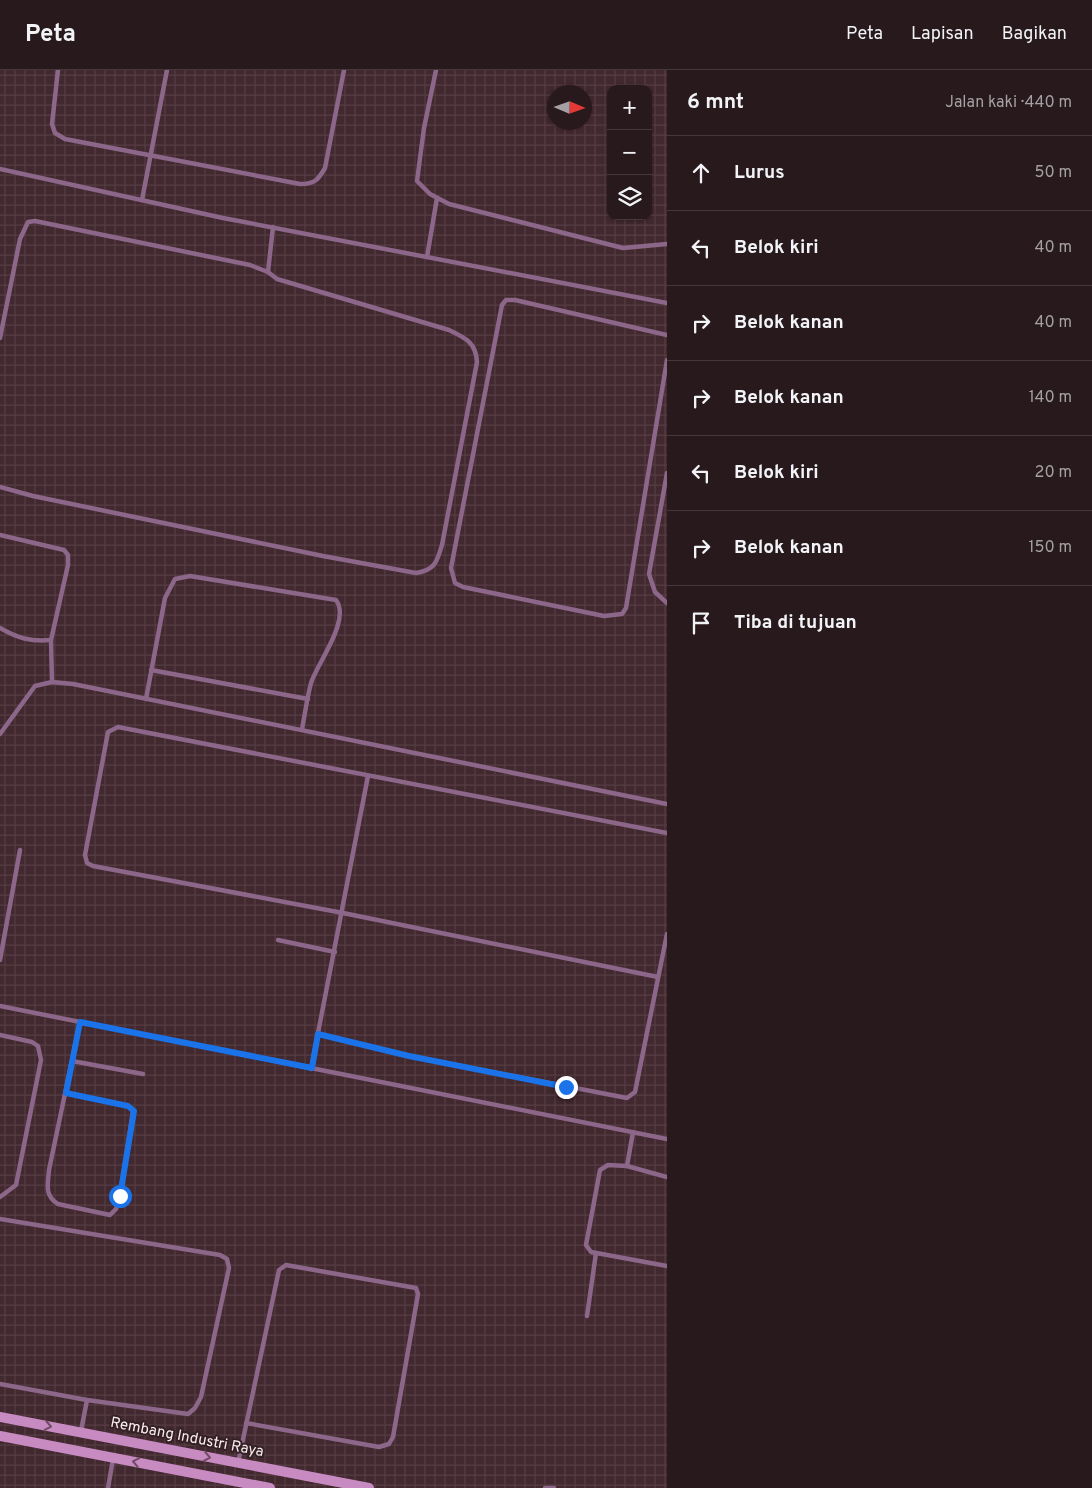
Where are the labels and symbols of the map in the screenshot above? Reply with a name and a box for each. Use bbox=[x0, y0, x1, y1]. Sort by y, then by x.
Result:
north arrow bbox=[547, 85, 592, 130]
route end bbox=[555, 1076, 578, 1099]
route start bbox=[109, 1185, 132, 1208]
street label: Rembang Industri Raya bbox=[109, 1414, 265, 1462]
one-way arrow bbox=[43, 1421, 52, 1431]
one-way arrow bbox=[203, 1451, 212, 1462]
one-way arrow bbox=[132, 1457, 141, 1468]

